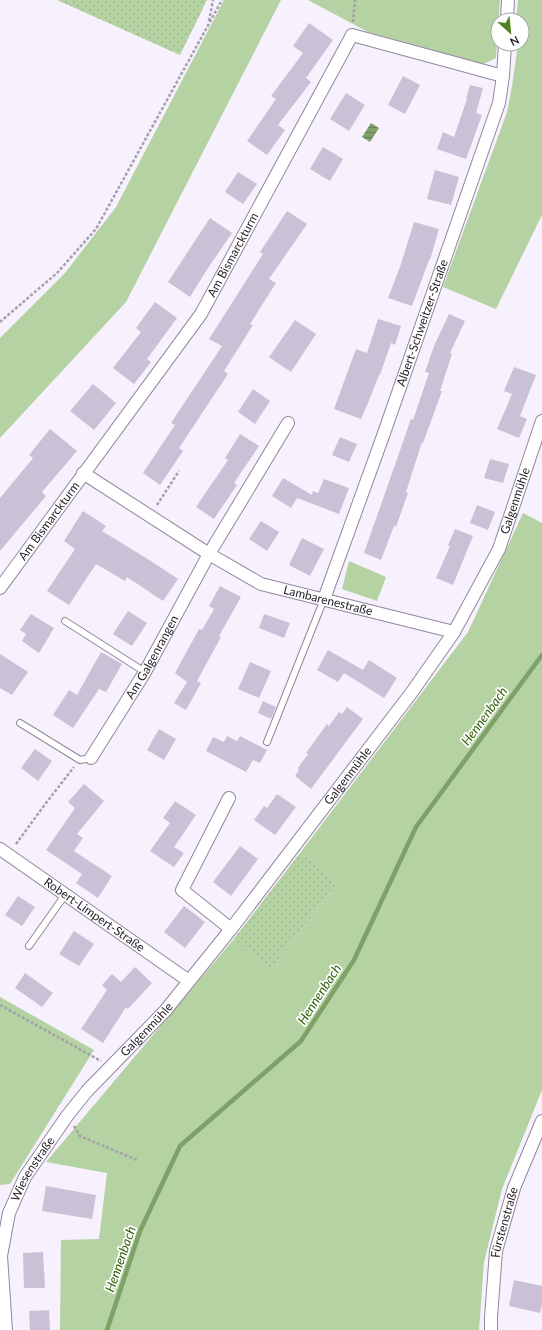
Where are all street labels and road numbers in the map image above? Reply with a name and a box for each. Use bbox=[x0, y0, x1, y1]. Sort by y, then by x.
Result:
street label: Am Bismarckturm bbox=[204, 210, 262, 300]
street label: Albert-Schweitzer-Straße bbox=[393, 257, 451, 388]
street label: Galgenmühle bbox=[497, 466, 533, 536]
street label: Am Bismarckturm bbox=[15, 478, 83, 563]
street label: Lambarenestraße bbox=[282, 582, 374, 619]
street label: Am Galgenrangen bbox=[122, 612, 181, 702]
street label: Galgenmühle bbox=[321, 744, 374, 808]
street label: Robert-Limpert-Straße bbox=[41, 874, 148, 955]
street label: Galgenmühle bbox=[117, 999, 176, 1059]
street label: Wiesenstraße bbox=[7, 1134, 58, 1203]
street label: Fürstenstraße bbox=[488, 1185, 521, 1258]

